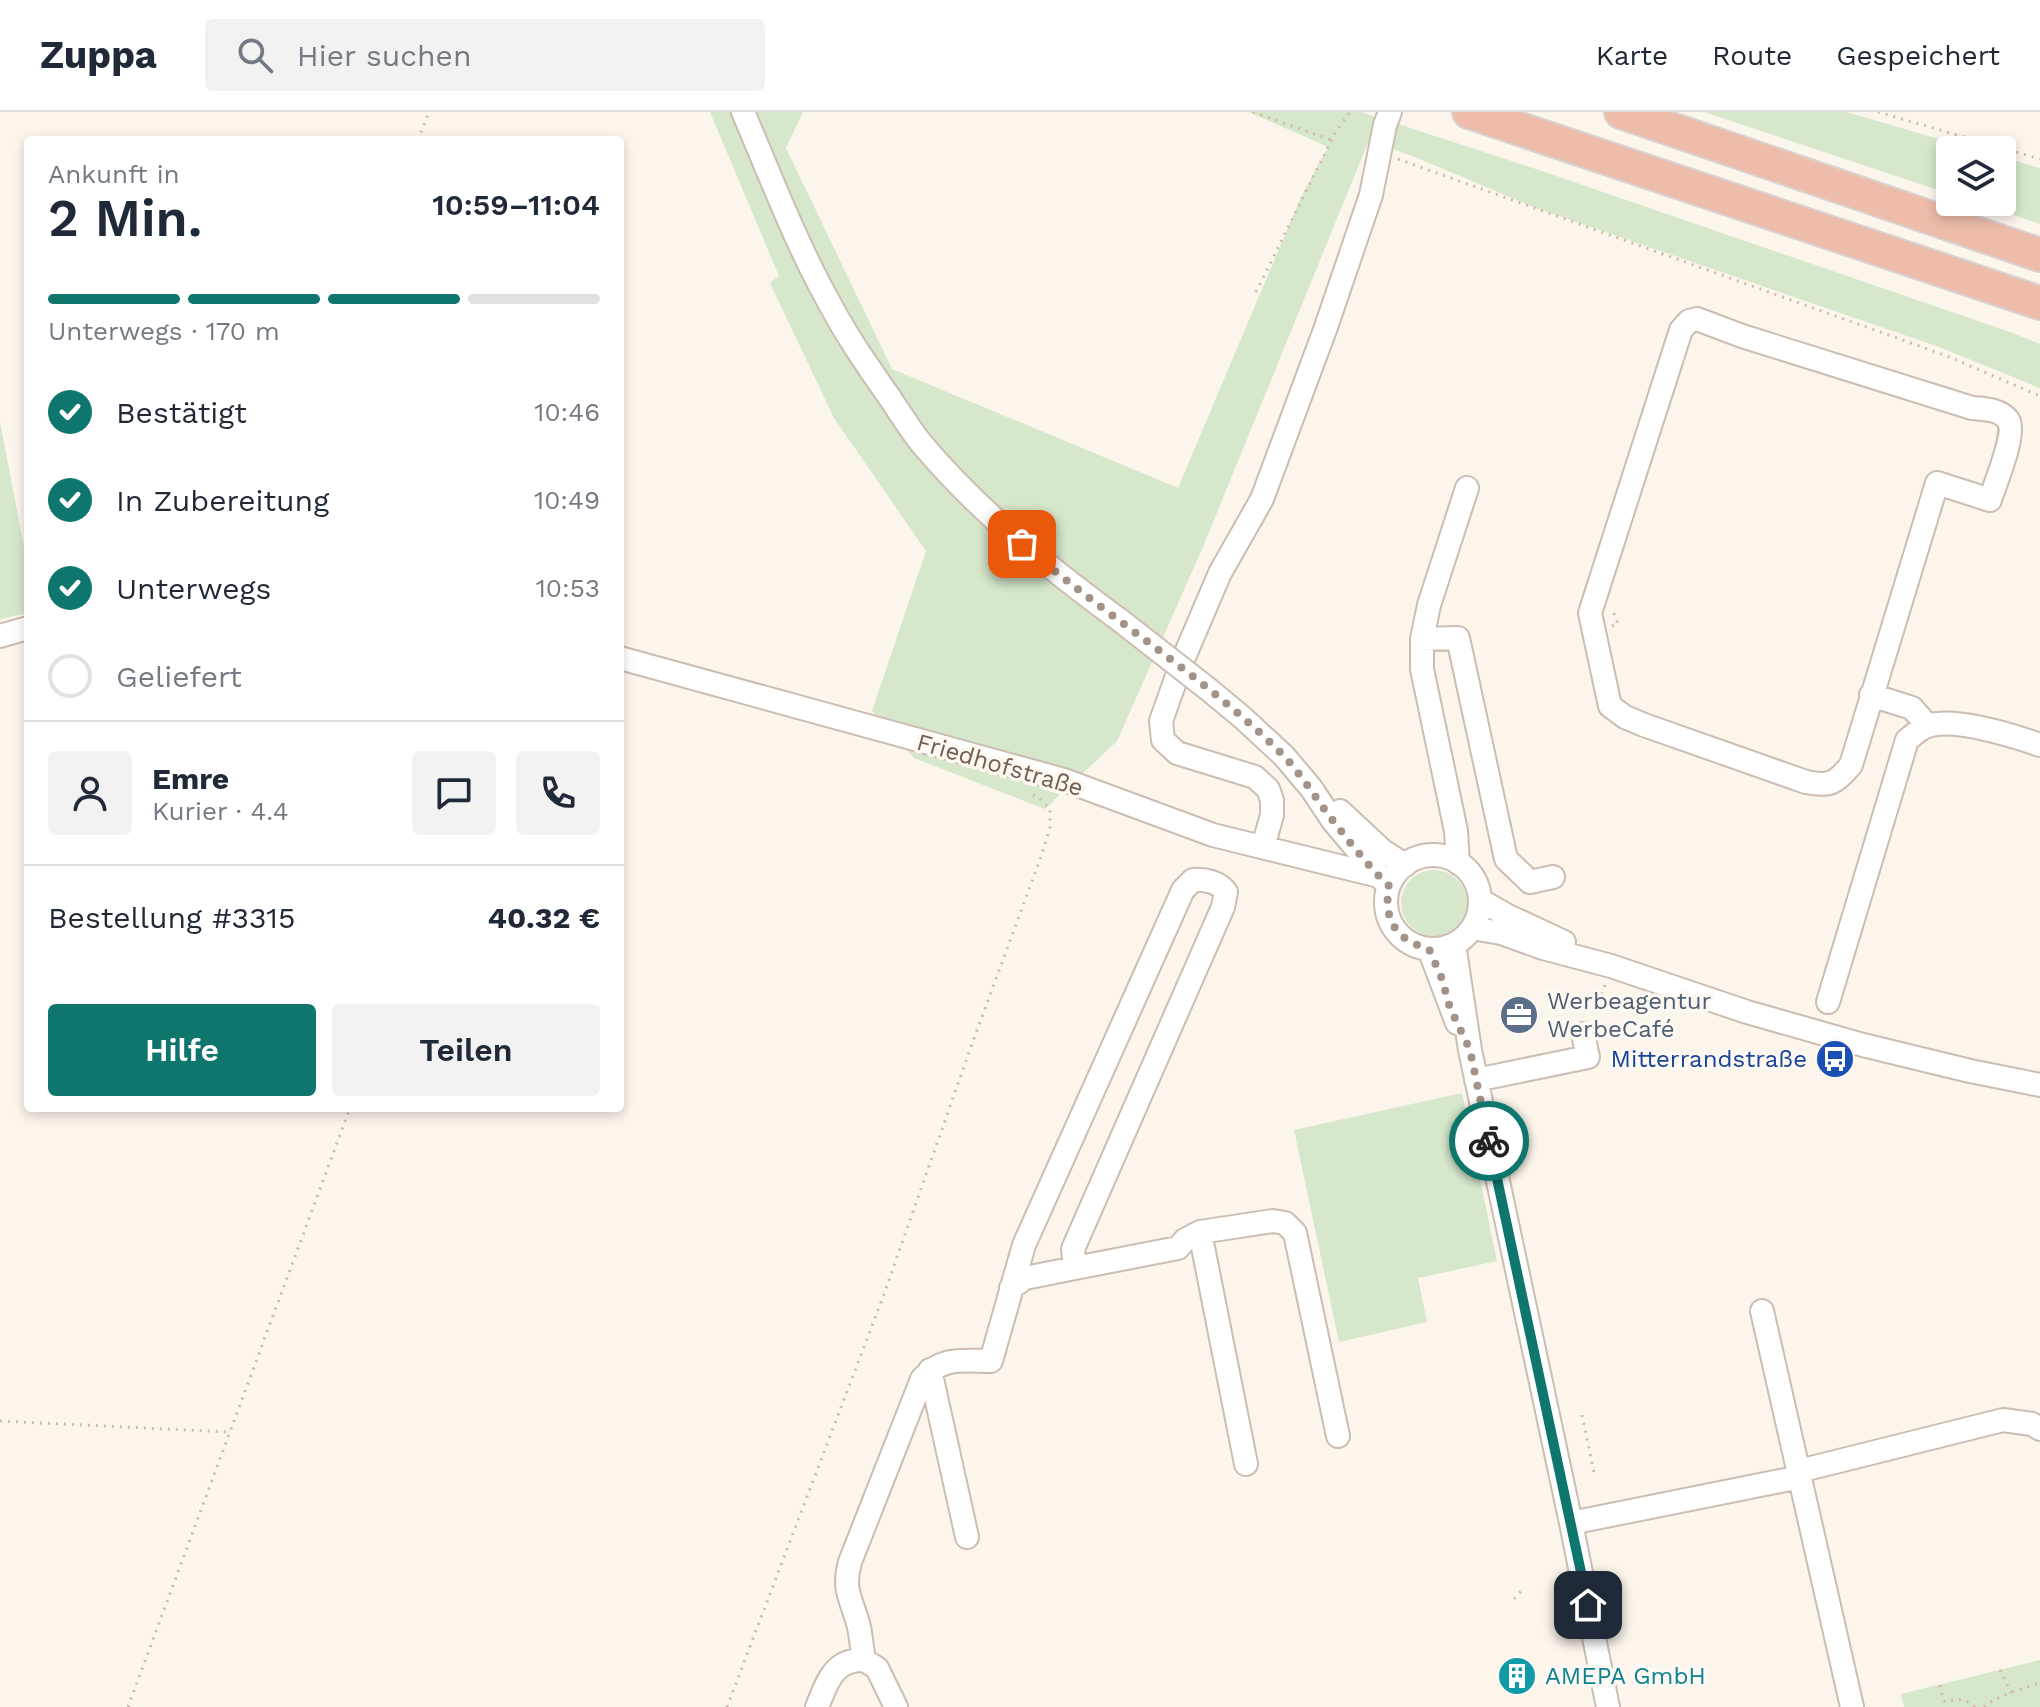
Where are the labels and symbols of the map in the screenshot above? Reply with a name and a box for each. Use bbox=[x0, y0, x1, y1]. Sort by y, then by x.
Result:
pin bbox=[988, 510, 1056, 578]
street label: Friedhofstraße bbox=[914, 728, 1086, 802]
place label: Werbeagentur WerbeCafé bbox=[1547, 987, 1712, 1043]
office icon: Werbeagentur WerbeCafé bbox=[1498, 994, 1540, 1036]
bus stop icon: Mitterrandstraße bbox=[1814, 1038, 1856, 1080]
place label: Mitterrandstraße bbox=[1611, 1045, 1807, 1073]
courier bbox=[1449, 1101, 1529, 1181]
pin bbox=[1554, 1571, 1622, 1639]
building icon: AMEPA GmbH bbox=[1496, 1655, 1538, 1697]
place label: AMEPA GmbH bbox=[1545, 1662, 1706, 1690]

